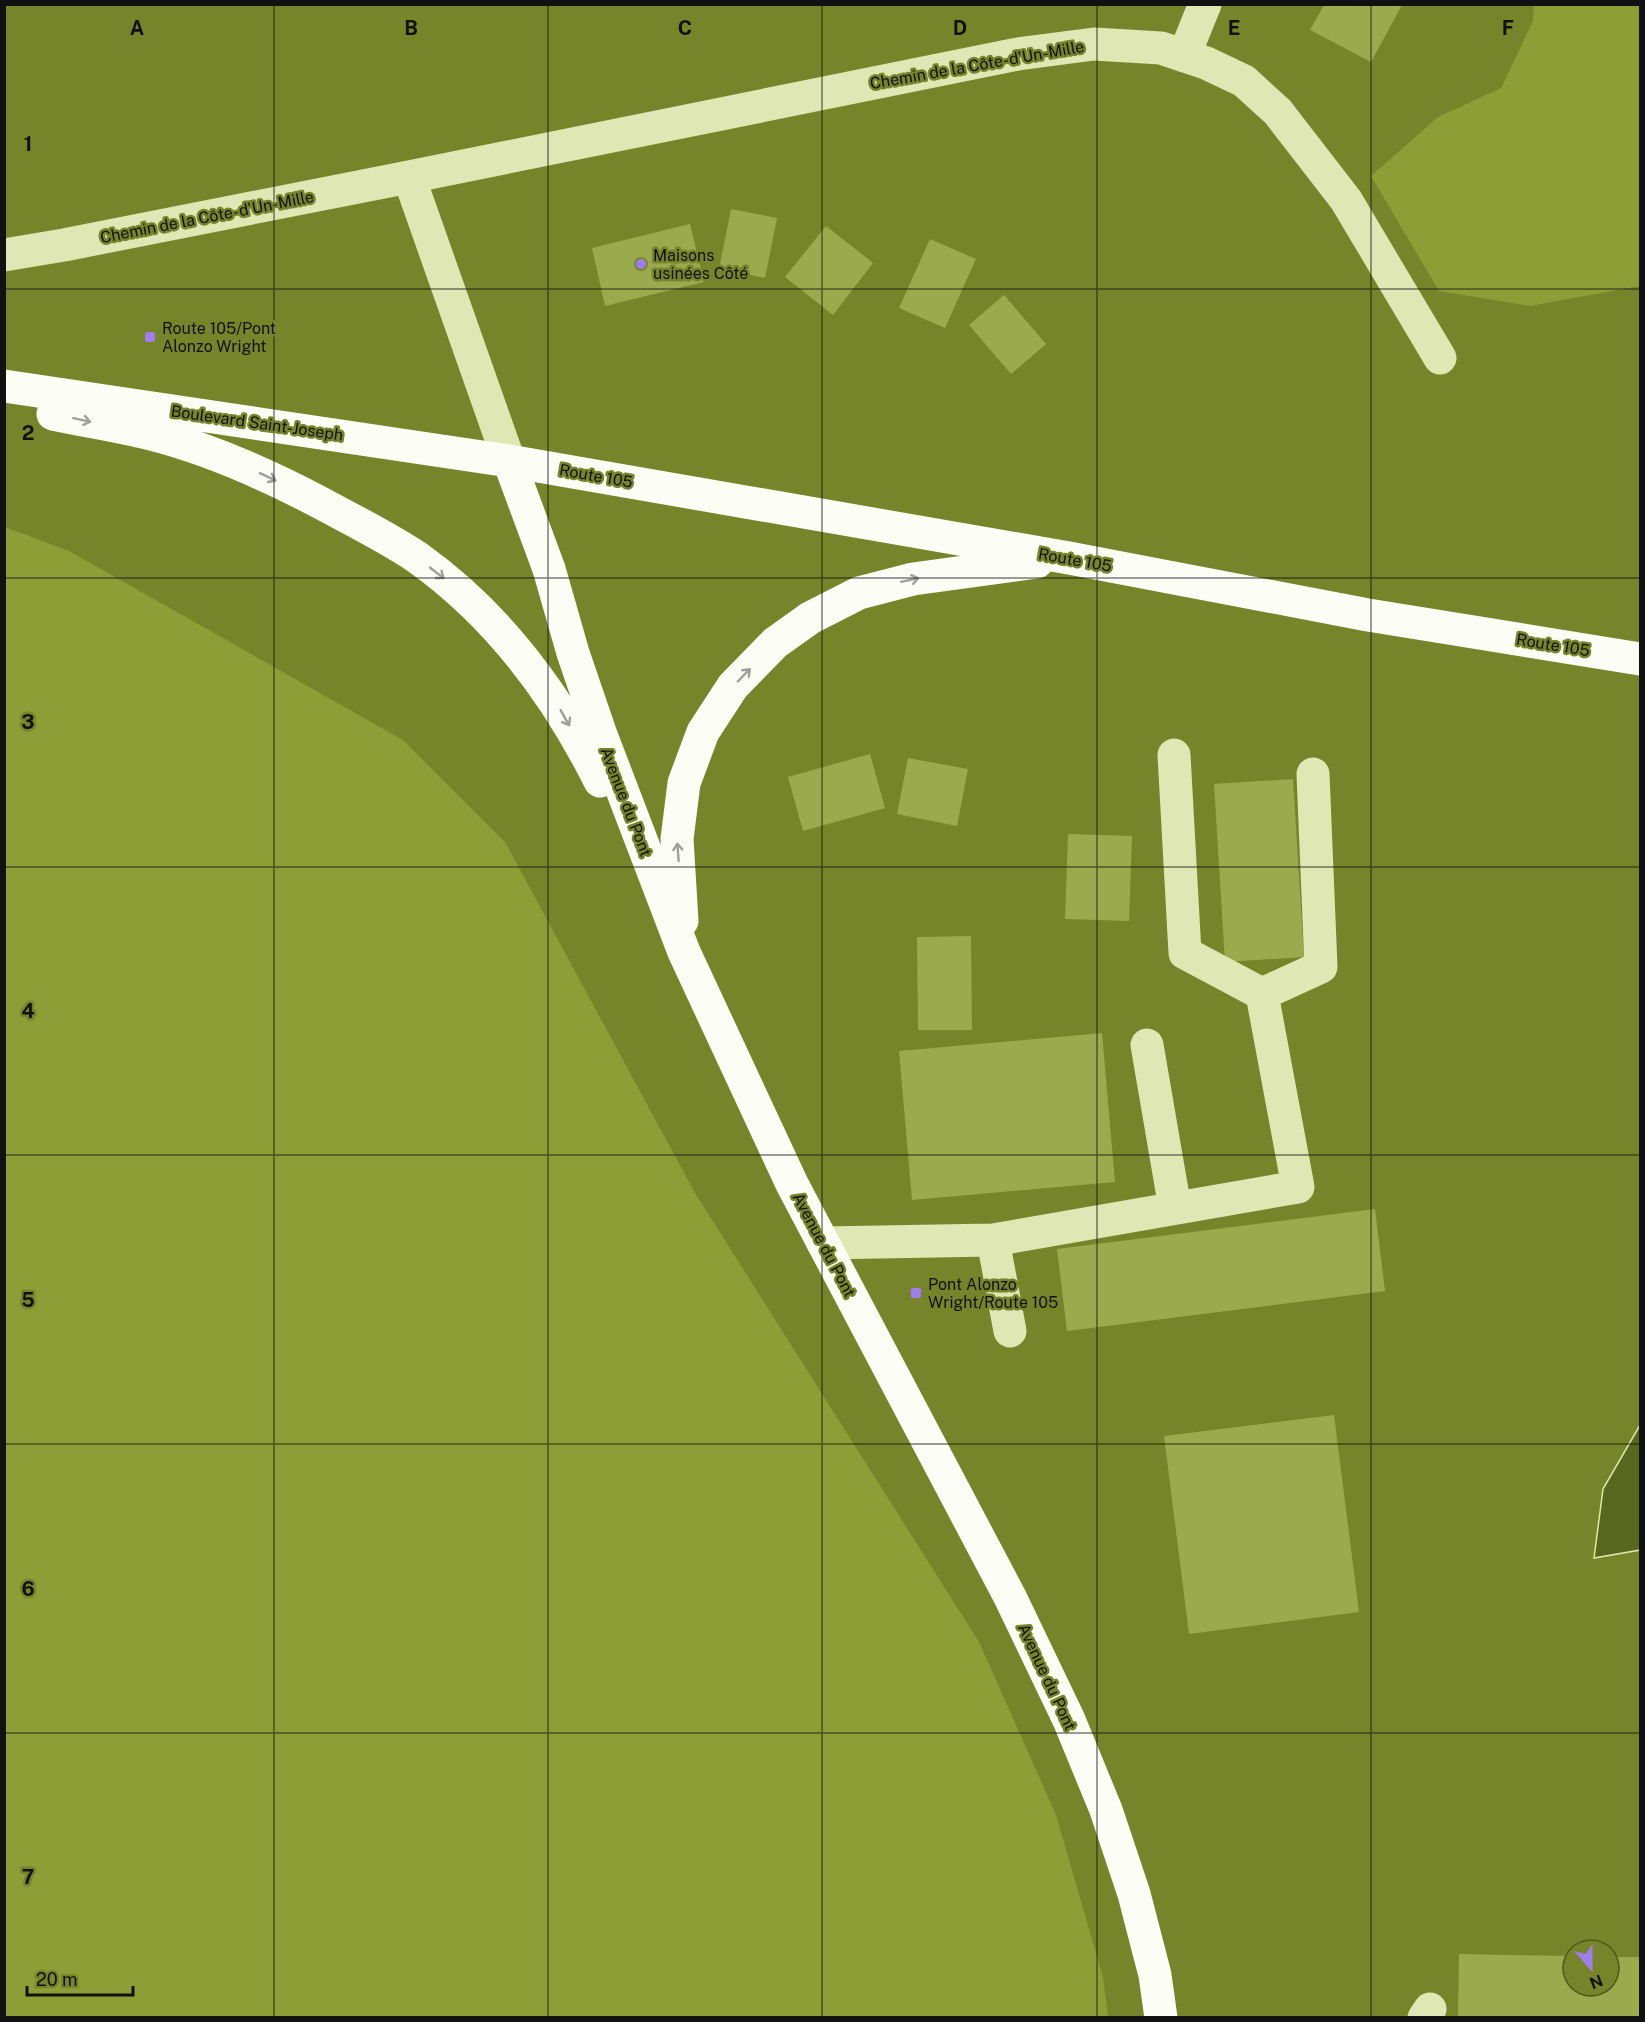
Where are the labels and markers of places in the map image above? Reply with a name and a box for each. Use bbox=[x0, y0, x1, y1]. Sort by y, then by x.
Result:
place label: Maisons usinées Côté bbox=[653, 246, 748, 283]
marker: Maisons usinées Côté bbox=[634, 257, 648, 271]
place label: Route 105/Pont Alonzo Wright bbox=[162, 319, 276, 356]
marker: Route 105/Pont Alonzo Wright bbox=[143, 330, 157, 344]
place label: Pont Alonzo Wright/Route 105 bbox=[928, 1275, 1058, 1312]
marker: Pont Alonzo Wright/Route 105 bbox=[909, 1286, 923, 1300]

